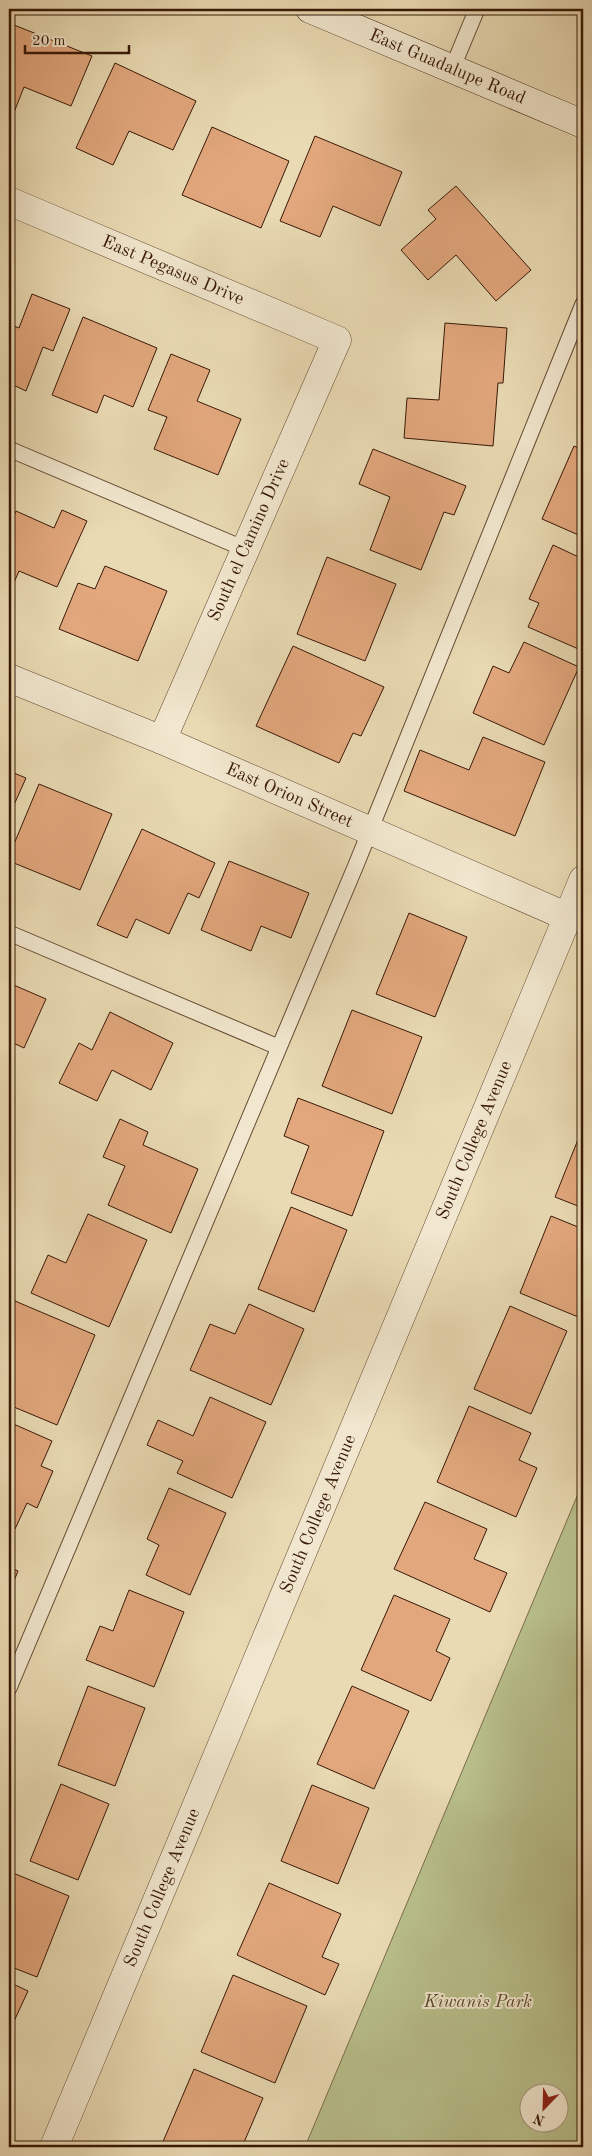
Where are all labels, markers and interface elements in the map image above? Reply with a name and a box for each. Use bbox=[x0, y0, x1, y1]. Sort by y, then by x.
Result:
scale bar bbox=[25, 22, 129, 54]
street label: East Guadalupe Road bbox=[367, 26, 528, 108]
text: 20 m bbox=[32, 34, 66, 49]
street label: East Pegasus Drive bbox=[99, 232, 247, 308]
street label: South el Camino Drive bbox=[205, 456, 293, 624]
street label: East Orion Street bbox=[223, 760, 356, 831]
street label: South College Avenue bbox=[433, 1058, 515, 1222]
street label: South College Avenue bbox=[277, 1432, 359, 1596]
street label: South College Avenue bbox=[121, 1806, 203, 1970]
park label: Kiwanis Park bbox=[423, 1993, 532, 2011]
north arrow bbox=[520, 2084, 570, 2134]
text: N bbox=[531, 2110, 547, 2128]

